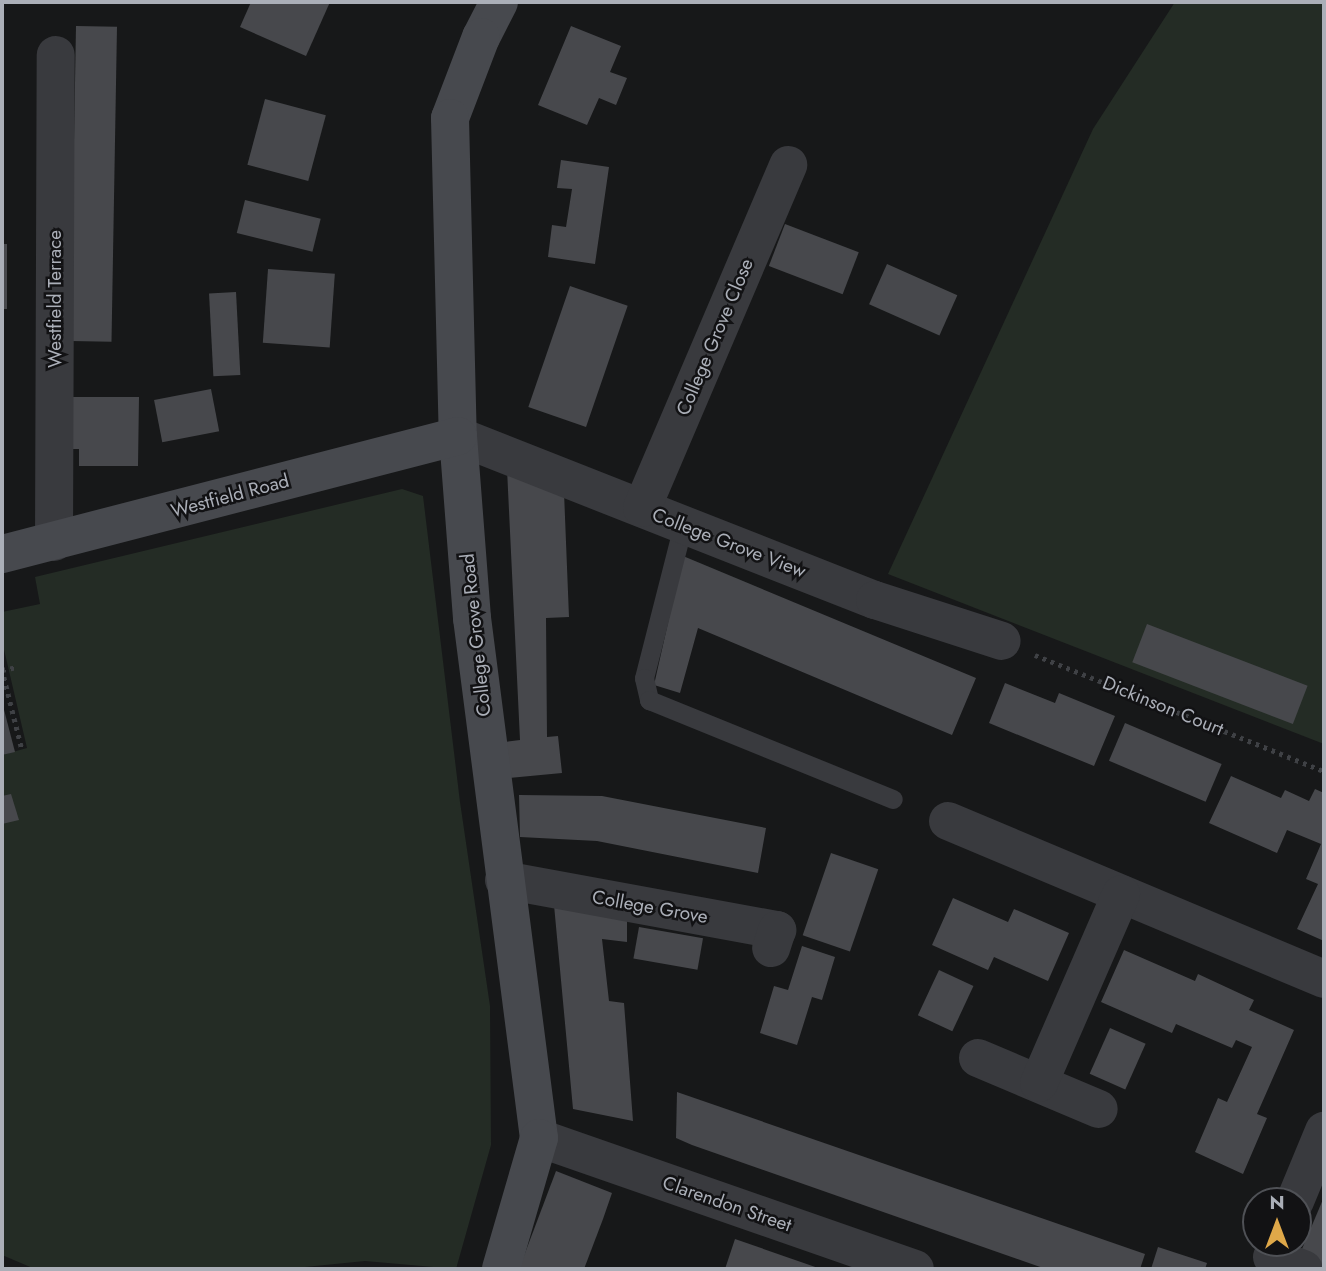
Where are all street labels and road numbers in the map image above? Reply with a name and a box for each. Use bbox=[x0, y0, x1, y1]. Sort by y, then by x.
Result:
street label: Westfield Terrace bbox=[44, 230, 66, 368]
street label: College Grove Close bbox=[672, 255, 758, 419]
street label: Westfield Road bbox=[168, 469, 292, 523]
street label: College Grove View bbox=[649, 503, 809, 583]
street label: College Grove Road bbox=[456, 552, 496, 718]
street label: Dickinson Court bbox=[1099, 671, 1227, 741]
street label: College Grove bbox=[590, 886, 710, 928]
street label: Clarendon Street bbox=[660, 1171, 794, 1237]

